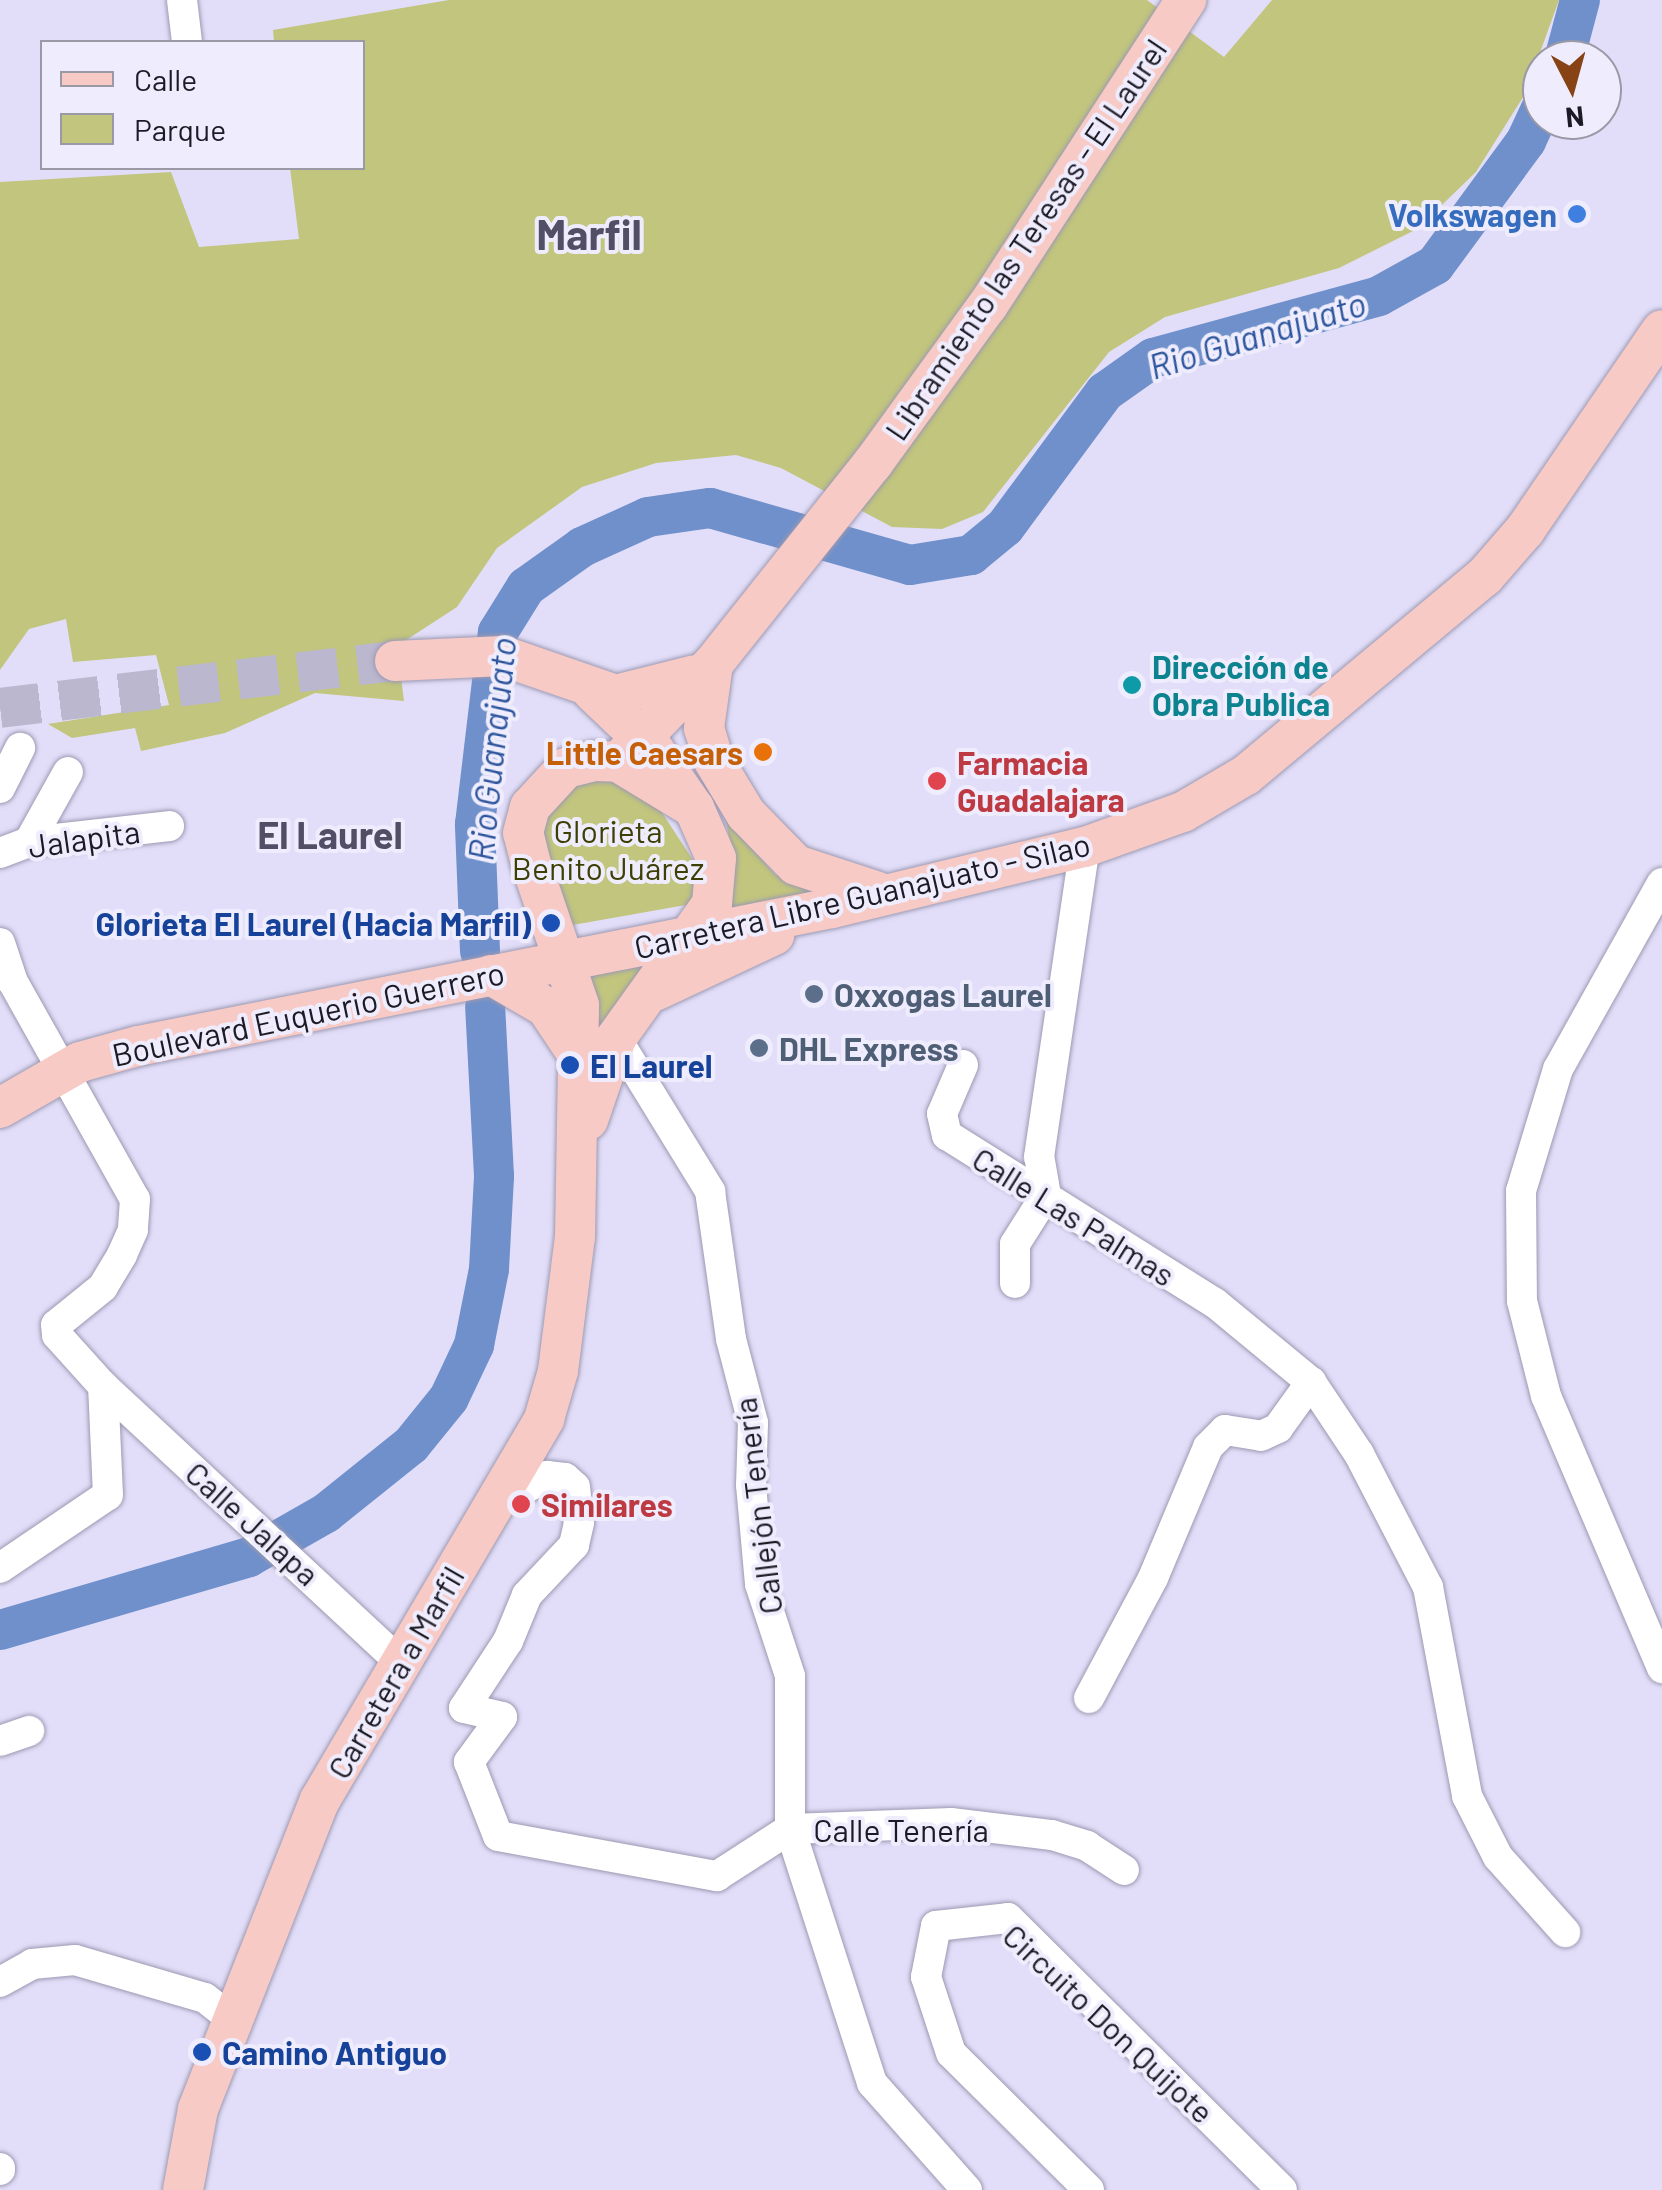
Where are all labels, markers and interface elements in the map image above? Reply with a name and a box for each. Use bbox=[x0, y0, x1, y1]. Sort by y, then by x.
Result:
street label: Libramiento las Teresas - El Laurel bbox=[876, 31, 1174, 447]
legend bbox=[40, 40, 365, 170]
north arrow bbox=[1522, 40, 1622, 140]
text: Calle bbox=[134, 61, 197, 97]
text: N bbox=[1564, 100, 1586, 136]
text: Parque bbox=[134, 111, 226, 147]
place label: Volkswagen bbox=[1388, 195, 1557, 233]
marker: Volkswagen bbox=[1566, 203, 1588, 225]
district label: Marfil bbox=[536, 208, 642, 258]
water label: Rio Guanajuato bbox=[1144, 281, 1370, 387]
water label: Rio Guanajuato bbox=[458, 635, 524, 863]
place label: Dirección de Obra Publica bbox=[1152, 648, 1330, 723]
marker: Dirección de Obra Publica bbox=[1121, 674, 1143, 696]
place label: Little Caesars bbox=[546, 733, 743, 771]
marker: Little Caesars bbox=[752, 741, 774, 763]
place label: Farmacia Guadalajara bbox=[957, 744, 1125, 819]
marker: Farmacia Guadalajara bbox=[926, 770, 948, 792]
street label: Jalapita bbox=[26, 811, 142, 865]
district label: El Laurel bbox=[257, 812, 403, 858]
park label: Glorieta Benito Juárez bbox=[512, 812, 704, 887]
street label: Carretera Libre Guanajuato - Silao bbox=[630, 824, 1094, 966]
place label: Glorieta El Laurel (Hacia Marfil) bbox=[96, 904, 531, 942]
marker: Glorieta El Laurel (Hacia Marfil) bbox=[540, 912, 562, 934]
street label: Boulevard Euquerio Guerrero bbox=[108, 953, 508, 1073]
place label: Oxxogas Laurel bbox=[834, 975, 1052, 1013]
marker: Oxxogas Laurel bbox=[803, 983, 825, 1005]
place label: DHL Express bbox=[779, 1029, 959, 1067]
marker: DHL Express bbox=[748, 1037, 770, 1059]
place label: El Laurel bbox=[590, 1046, 713, 1084]
marker: El Laurel bbox=[559, 1054, 581, 1076]
street label: Calle Las Palmas bbox=[966, 1139, 1182, 1293]
street label: Callejón Tenería bbox=[725, 1396, 789, 1616]
street label: Calle Jalapa bbox=[178, 1453, 328, 1593]
place label: Similares bbox=[541, 1485, 673, 1523]
marker: Similares bbox=[510, 1493, 532, 1515]
street label: Carretera a Marfil bbox=[319, 1559, 471, 1785]
street label: Calle Tenería bbox=[813, 1810, 989, 1848]
street label: Circuito Don Quijote bbox=[996, 1916, 1222, 2130]
place label: Camino Antiguo bbox=[222, 2033, 447, 2071]
marker: Camino Antiguo bbox=[191, 2041, 213, 2063]

